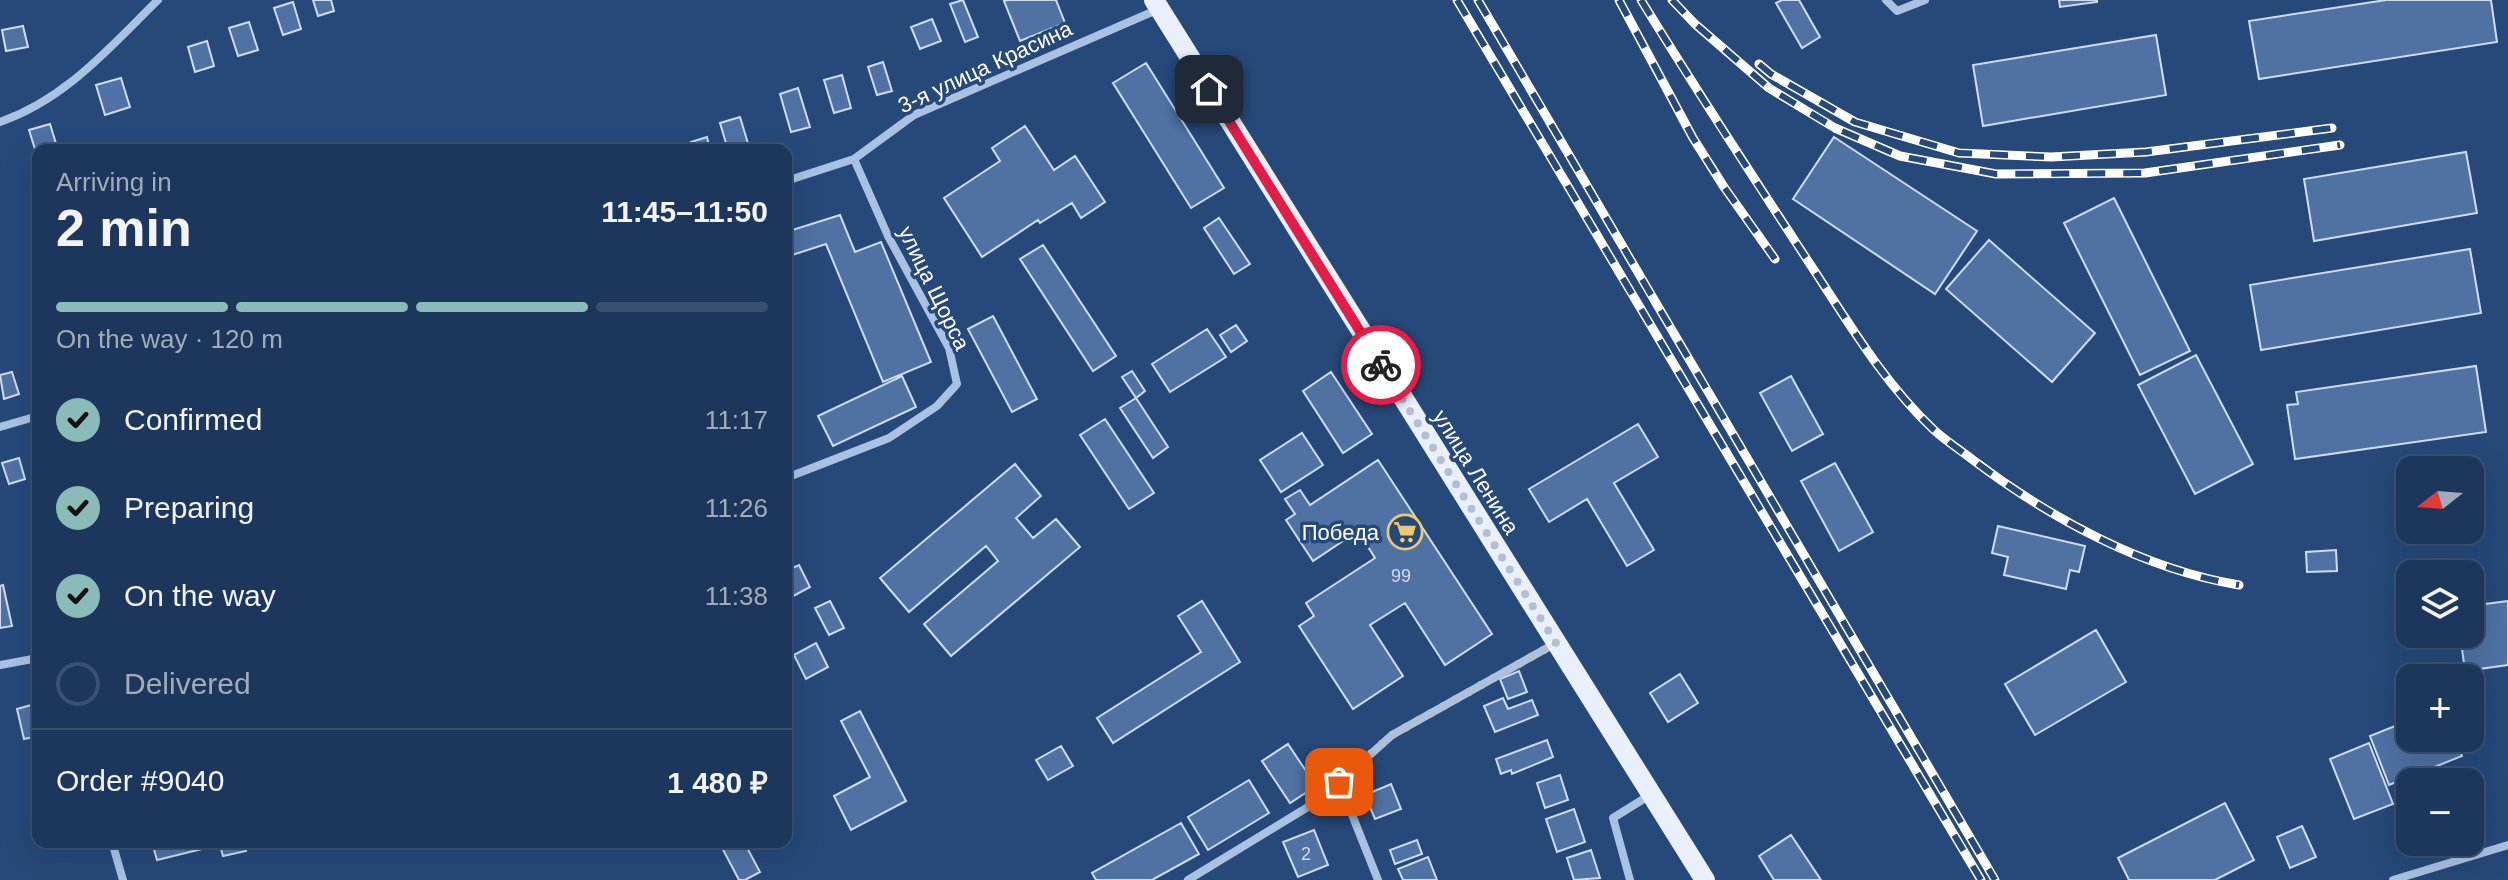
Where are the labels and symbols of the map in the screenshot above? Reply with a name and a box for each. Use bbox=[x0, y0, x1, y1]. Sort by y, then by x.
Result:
street label: 3-я улица Красина bbox=[894, 15, 1077, 118]
pin bbox=[1175, 55, 1243, 123]
street label: улица Щорса bbox=[893, 222, 975, 355]
courier bbox=[1341, 325, 1421, 405]
street label: улица Ленина bbox=[1428, 405, 1525, 540]
north arrow bbox=[2396, 456, 2484, 544]
supermarket icon: Победа bbox=[1386, 513, 1424, 551]
place label: Победа bbox=[1302, 520, 1380, 545]
house number: 99 bbox=[1391, 566, 1411, 586]
pin bbox=[1305, 748, 1373, 816]
house number: 2 bbox=[1301, 844, 1311, 864]

